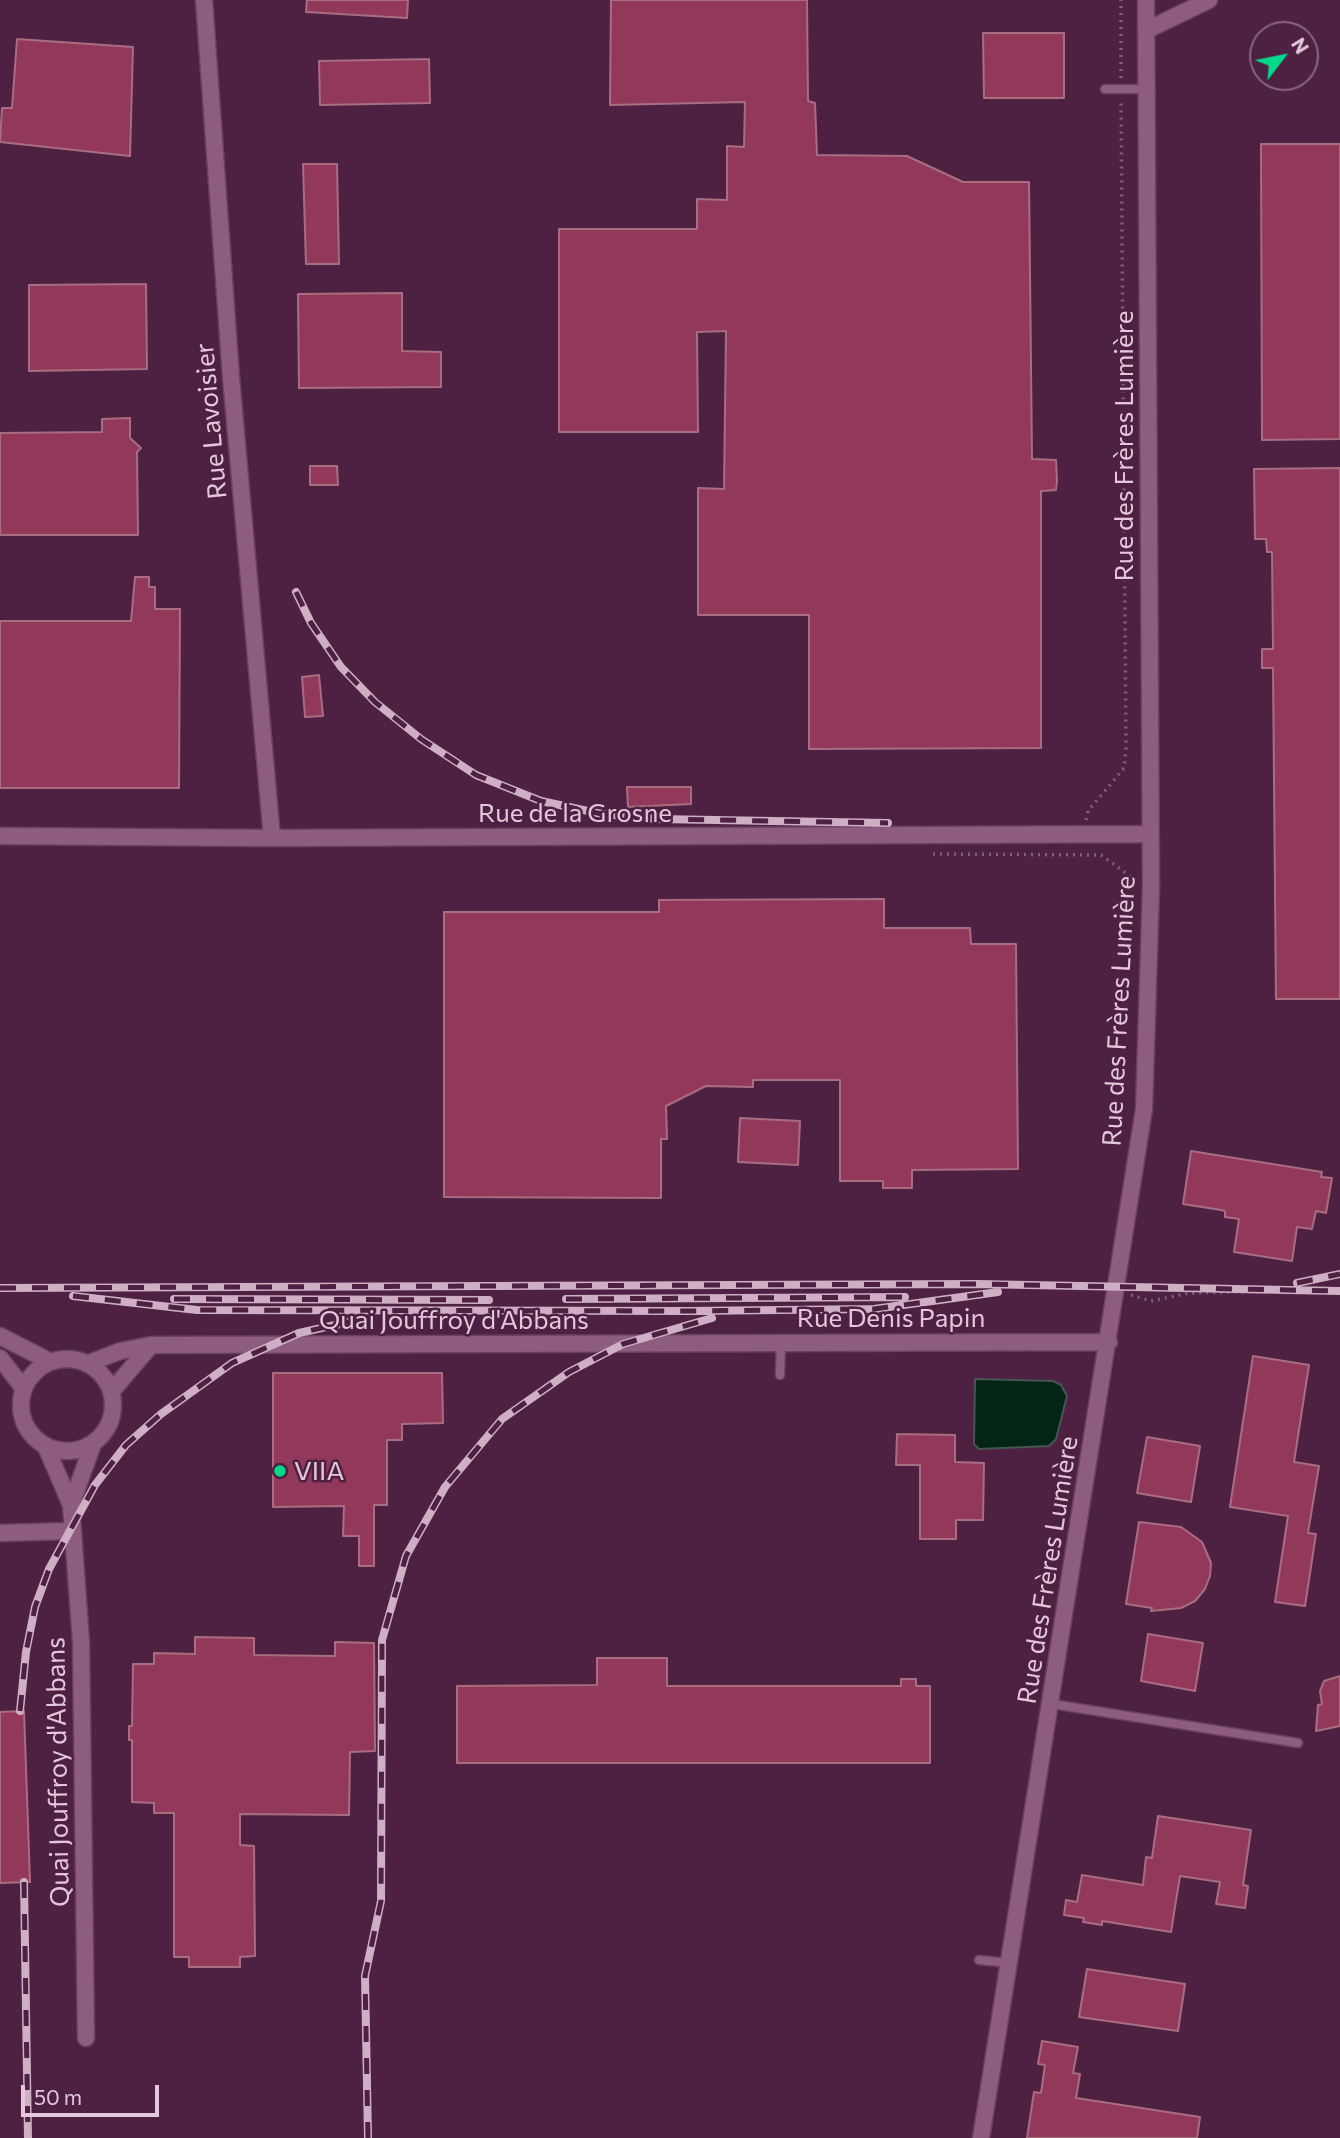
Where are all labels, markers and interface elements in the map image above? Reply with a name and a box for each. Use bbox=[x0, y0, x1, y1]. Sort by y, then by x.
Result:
north arrow bbox=[1249, 21, 1319, 91]
text: N bbox=[1287, 34, 1314, 58]
street label: Rue des Frères Lumière bbox=[1108, 311, 1140, 581]
street label: Rue Lavoisier bbox=[189, 342, 233, 500]
street label: Rue de la Grosne bbox=[478, 797, 672, 829]
street label: Rue des Frères Lumière bbox=[1096, 875, 1142, 1147]
street label: Rue Denis Papin bbox=[797, 1302, 985, 1334]
street label: Quai Jouffroy d'Abbans bbox=[319, 1304, 589, 1336]
street label: Rue des Frères Lumière bbox=[1011, 1434, 1085, 1706]
place label: VIIA bbox=[294, 1455, 344, 1487]
marker: VIIA bbox=[272, 1463, 288, 1479]
street label: Quai Jouffroy d'Abbans bbox=[40, 1637, 76, 1907]
scale bar bbox=[24, 2072, 163, 2116]
text: 50 m bbox=[34, 2084, 82, 2109]

